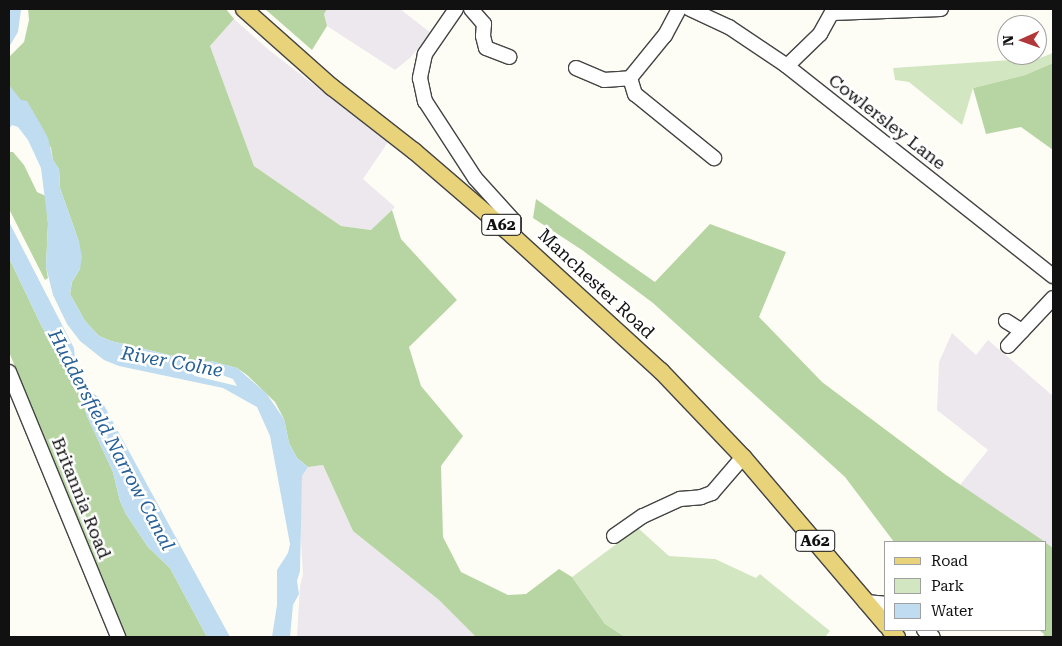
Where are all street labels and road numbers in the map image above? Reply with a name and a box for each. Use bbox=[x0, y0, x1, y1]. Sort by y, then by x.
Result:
street label: Cowlersley Lane bbox=[824, 69, 950, 175]
road number: A62 bbox=[481, 212, 521, 238]
street label: Manchester Road bbox=[533, 225, 659, 343]
street label: Britannia Road bbox=[47, 434, 115, 562]
road number: A62 bbox=[795, 528, 835, 554]

